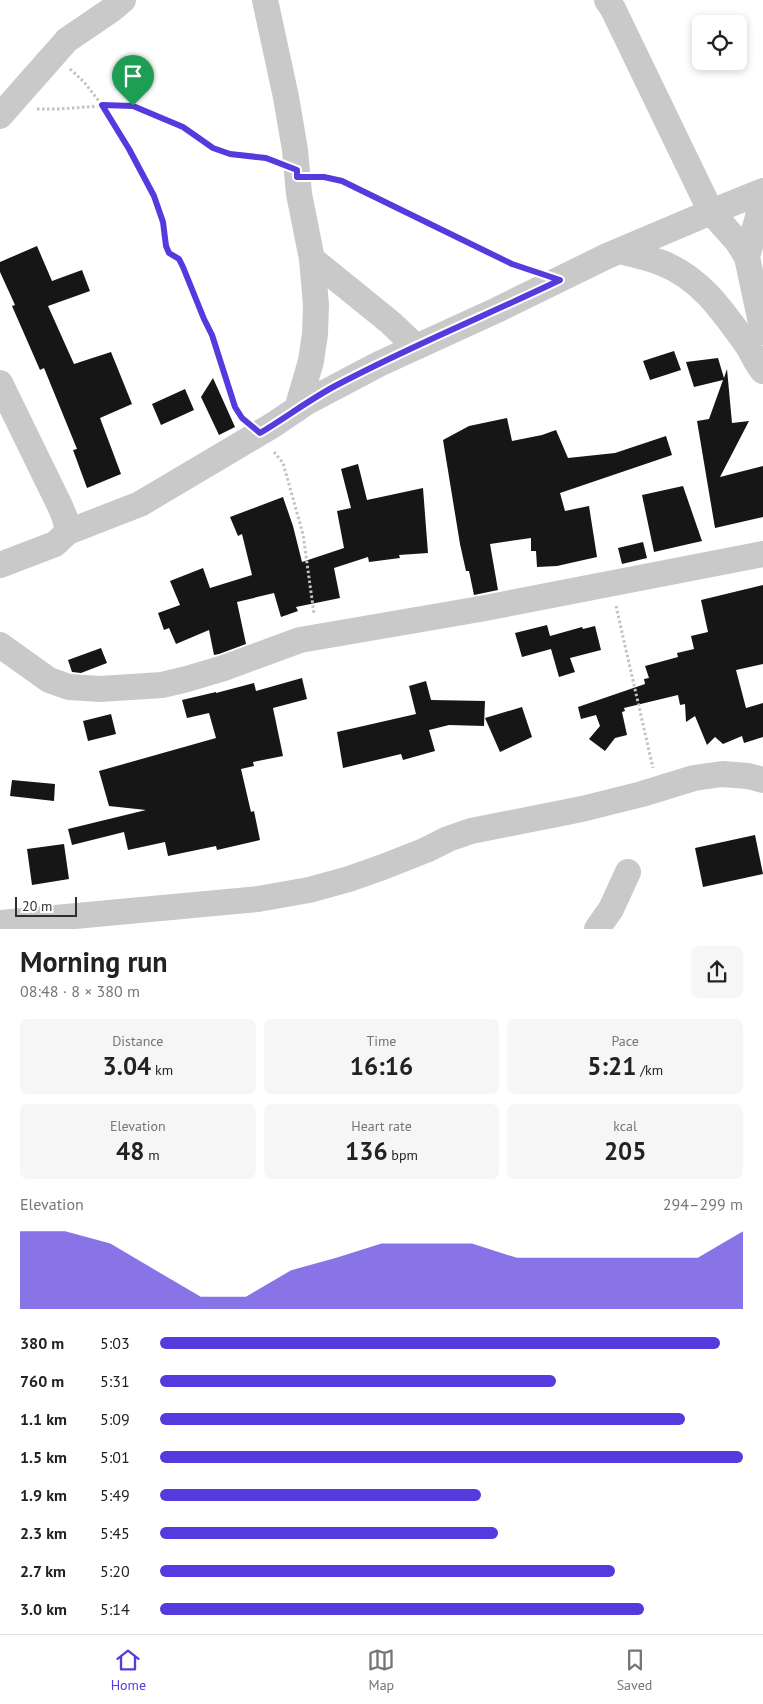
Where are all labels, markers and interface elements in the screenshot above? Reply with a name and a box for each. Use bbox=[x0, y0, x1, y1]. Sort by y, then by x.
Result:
map controls bbox=[692, 15, 747, 70]
button: locate bbox=[692, 15, 747, 70]
pin bbox=[112, 55, 154, 106]
icon: arrive bbox=[119, 62, 147, 90]
scale bar bbox=[15, 894, 78, 917]
text: 20 m bbox=[22, 897, 52, 915]
text: Morning run bbox=[20, 943, 168, 980]
button: share bbox=[691, 946, 743, 998]
text: 08:48 · 8 × 380 m bbox=[20, 981, 140, 1001]
text: Distance bbox=[112, 1032, 163, 1050]
text: Time bbox=[366, 1032, 397, 1050]
text: Pace bbox=[611, 1032, 639, 1050]
text: 3.04 bbox=[103, 1050, 151, 1082]
text: 16:16 bbox=[350, 1050, 413, 1082]
text: 5:21 bbox=[587, 1050, 636, 1082]
text: km bbox=[151, 1061, 173, 1079]
text: /km bbox=[636, 1061, 663, 1079]
text: Elevation bbox=[110, 1117, 166, 1135]
text: Heart rate bbox=[351, 1117, 412, 1135]
text: kcal bbox=[613, 1117, 637, 1135]
text: 48 bbox=[116, 1135, 144, 1167]
text: 136 bbox=[345, 1135, 388, 1167]
text: 205 bbox=[604, 1135, 646, 1167]
text: m bbox=[144, 1146, 160, 1164]
text: bpm bbox=[388, 1146, 418, 1164]
text: Elevation bbox=[20, 1194, 84, 1214]
text: 294–299 m bbox=[663, 1194, 743, 1214]
text: 380 m bbox=[20, 1333, 64, 1353]
text: 5:03 bbox=[100, 1333, 130, 1353]
text: 760 m bbox=[20, 1371, 64, 1391]
text: 5:31 bbox=[100, 1371, 130, 1391]
text: 1.1 km bbox=[20, 1409, 67, 1429]
text: 5:09 bbox=[100, 1409, 130, 1429]
text: 1.5 km bbox=[20, 1447, 67, 1467]
text: 5:01 bbox=[100, 1447, 130, 1467]
text: 1.9 km bbox=[20, 1485, 67, 1505]
text: 5:49 bbox=[100, 1485, 130, 1505]
text: 2.3 km bbox=[20, 1523, 67, 1543]
text: 5:45 bbox=[100, 1523, 130, 1543]
text: 2.7 km bbox=[20, 1561, 66, 1581]
text: 5:20 bbox=[100, 1561, 130, 1581]
text: 3.0 km bbox=[20, 1599, 67, 1619]
text: 5:14 bbox=[100, 1599, 130, 1619]
tab: Home bbox=[111, 1646, 146, 1694]
tab: Map bbox=[367, 1646, 395, 1694]
tab: Saved bbox=[617, 1646, 652, 1694]

